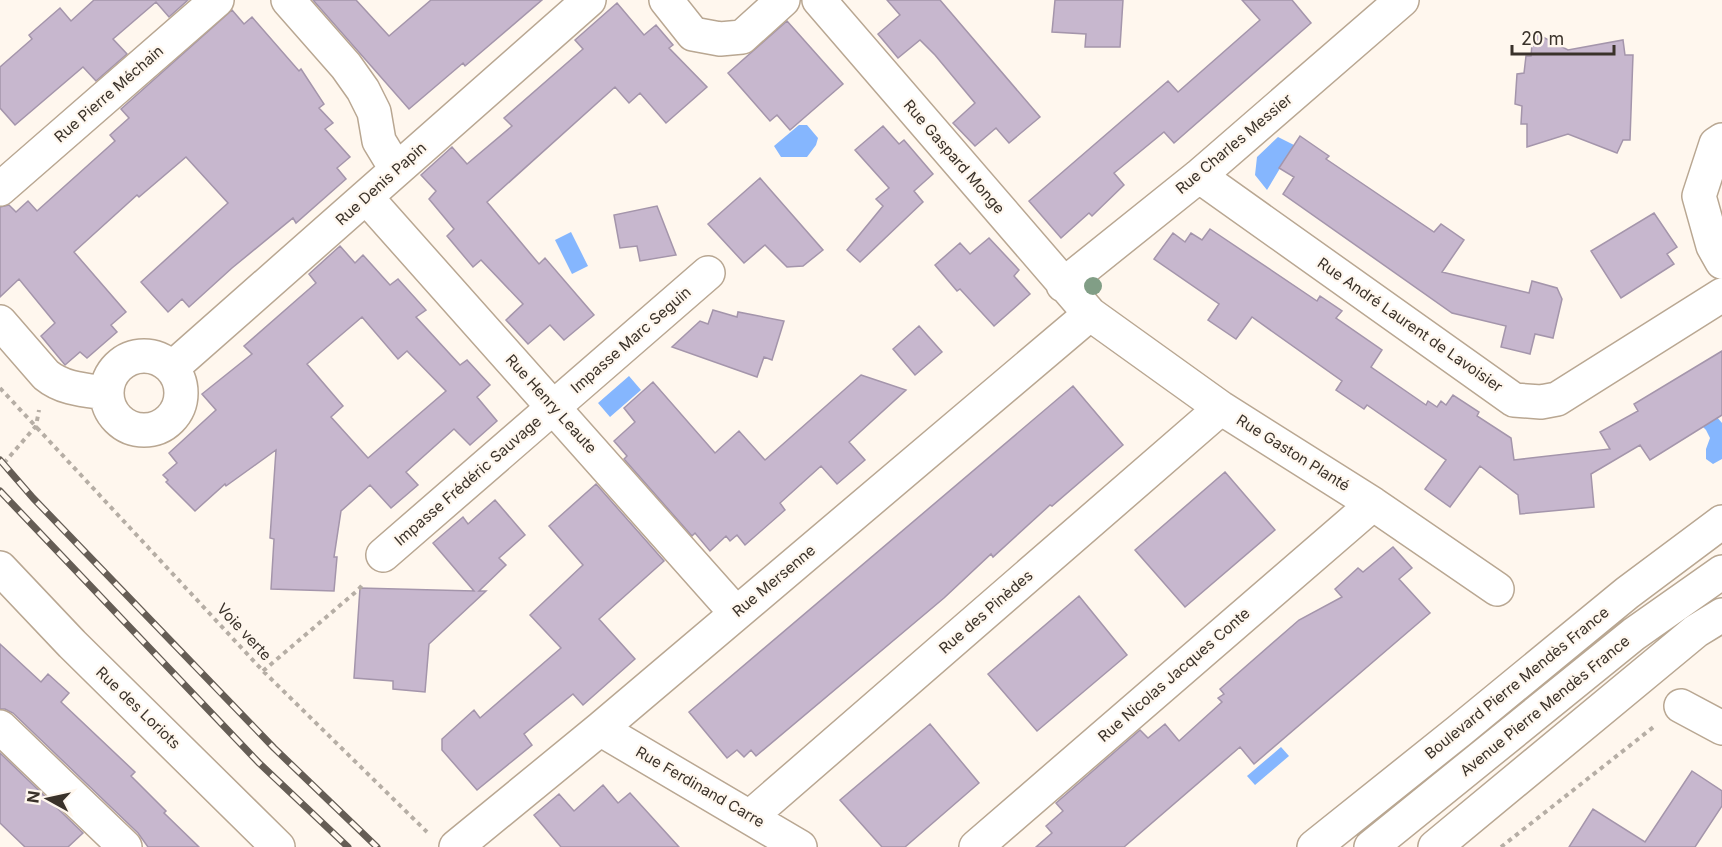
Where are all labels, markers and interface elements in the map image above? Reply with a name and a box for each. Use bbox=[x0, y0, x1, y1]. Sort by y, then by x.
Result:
scale bar bbox=[1512, 18, 1614, 56]
text: 20 m bbox=[1521, 28, 1564, 49]
street label: Rue Pierre Méchain bbox=[50, 41, 167, 146]
street label: Rue Charles Messier bbox=[1172, 89, 1296, 198]
street label: Rue Gaspard Monge bbox=[900, 96, 1009, 218]
street label: Rue Denis Papin bbox=[331, 138, 430, 229]
street label: Rue André Laurent de Lavoisier bbox=[1314, 253, 1507, 396]
street label: Impasse Marc Seguin bbox=[567, 282, 695, 397]
street label: Rue Henry Leaute bbox=[502, 350, 601, 457]
street label: Rue Gaston Planté bbox=[1233, 410, 1353, 495]
street label: Impasse Frédéric Sauvage bbox=[390, 412, 545, 550]
street label: Rue Mersenne bbox=[728, 540, 819, 621]
street label: Rue des Pinèdes bbox=[935, 566, 1037, 658]
street label: Voie verte bbox=[213, 599, 276, 664]
street label: Boulevard Pierre Mendès France bbox=[1421, 602, 1613, 763]
street label: Rue Nicolas Jacques Conte bbox=[1094, 603, 1253, 746]
street label: Avenue Pierre Mendès France bbox=[1456, 631, 1633, 780]
street label: Rue des Loriots bbox=[92, 663, 185, 753]
street label: Rue Ferdinand Carre bbox=[632, 742, 768, 831]
north arrow bbox=[18, 769, 78, 829]
text: N bbox=[22, 789, 44, 804]

